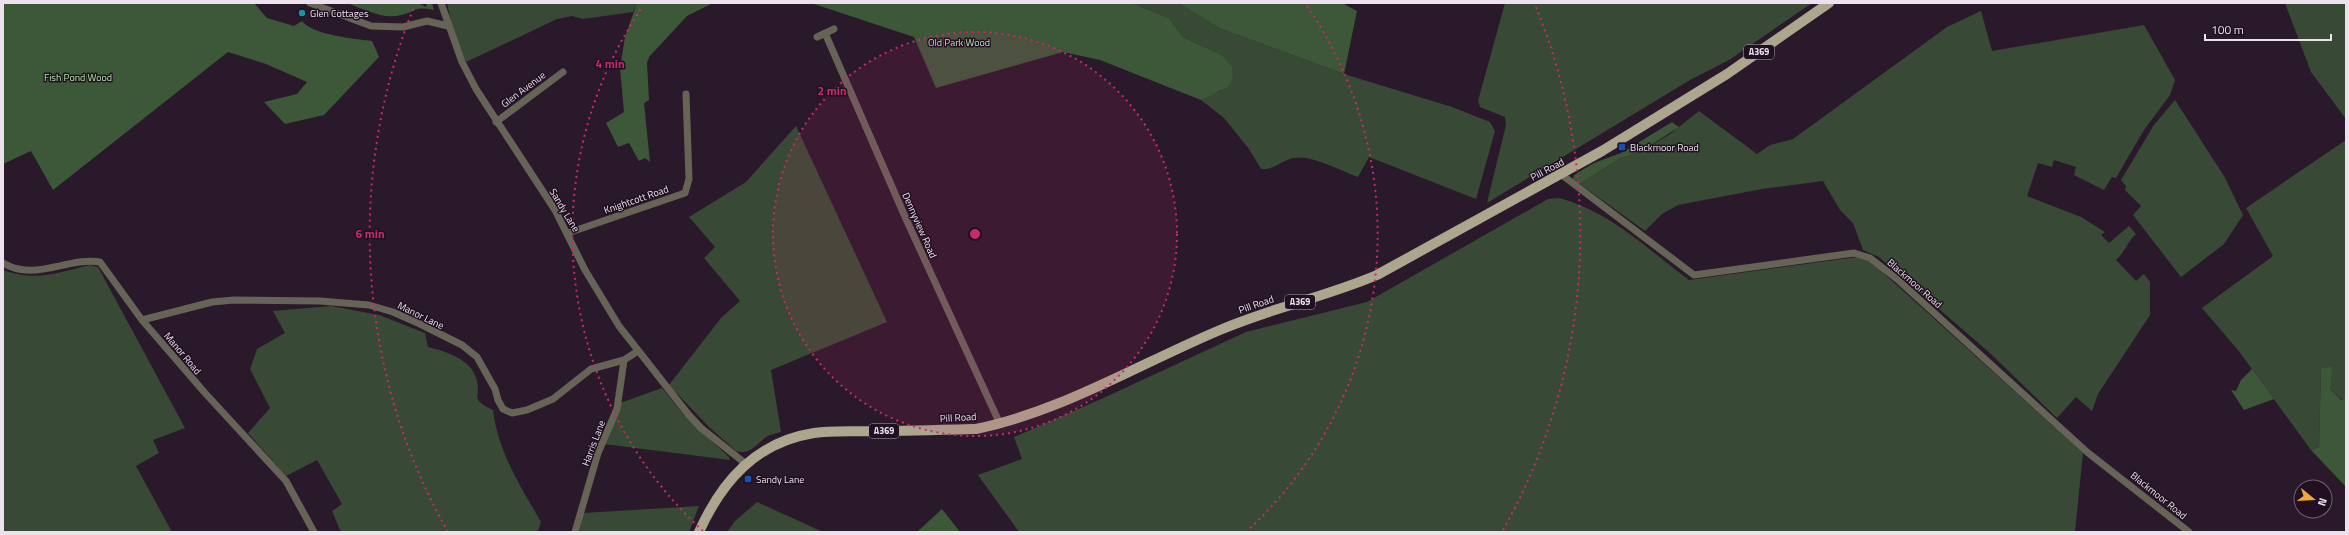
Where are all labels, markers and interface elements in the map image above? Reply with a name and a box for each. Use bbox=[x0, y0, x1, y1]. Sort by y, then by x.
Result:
place label: Glen Cottages bbox=[310, 6, 369, 21]
marker: Glen Cottages bbox=[297, 8, 307, 18]
scale bar bbox=[2205, 16, 2331, 42]
text: 100 m bbox=[2211, 20, 2244, 39]
park label: Old Park Wood bbox=[928, 35, 990, 50]
road number: A369 bbox=[1744, 45, 1774, 59]
text: 4 min bbox=[595, 54, 625, 73]
street label: Glen Avenue bbox=[498, 68, 549, 111]
park label: Fish Pond Wood bbox=[44, 70, 112, 85]
text: 2 min bbox=[817, 81, 847, 100]
place label: Blackmoor Road bbox=[1630, 140, 1699, 155]
marker: Blackmoor Road bbox=[1617, 142, 1627, 152]
street label: Pill Road bbox=[1528, 154, 1567, 185]
street label: Knightcott Road bbox=[602, 181, 671, 218]
street label: Sandy Lane bbox=[546, 186, 583, 235]
street label: Dennyview Road bbox=[898, 190, 941, 260]
text: 6 min bbox=[355, 224, 385, 243]
centre of rings bbox=[968, 227, 982, 241]
street label: Blackmoor Road bbox=[1884, 255, 1946, 312]
street label: Pill Road bbox=[1236, 291, 1276, 318]
road number: A369 bbox=[1285, 295, 1315, 309]
street label: Manor Lane bbox=[395, 298, 447, 333]
street label: Manor Road bbox=[160, 329, 205, 378]
street label: Pill Road bbox=[939, 409, 977, 426]
street label: Harris Lane bbox=[578, 418, 609, 468]
road number: A369 bbox=[869, 424, 899, 438]
street label: Blackmoor Road bbox=[2127, 468, 2190, 523]
place label: Sandy Lane bbox=[756, 472, 804, 487]
marker: Sandy Lane bbox=[743, 474, 753, 484]
north arrow bbox=[2293, 479, 2333, 519]
text: N bbox=[2314, 496, 2331, 508]

